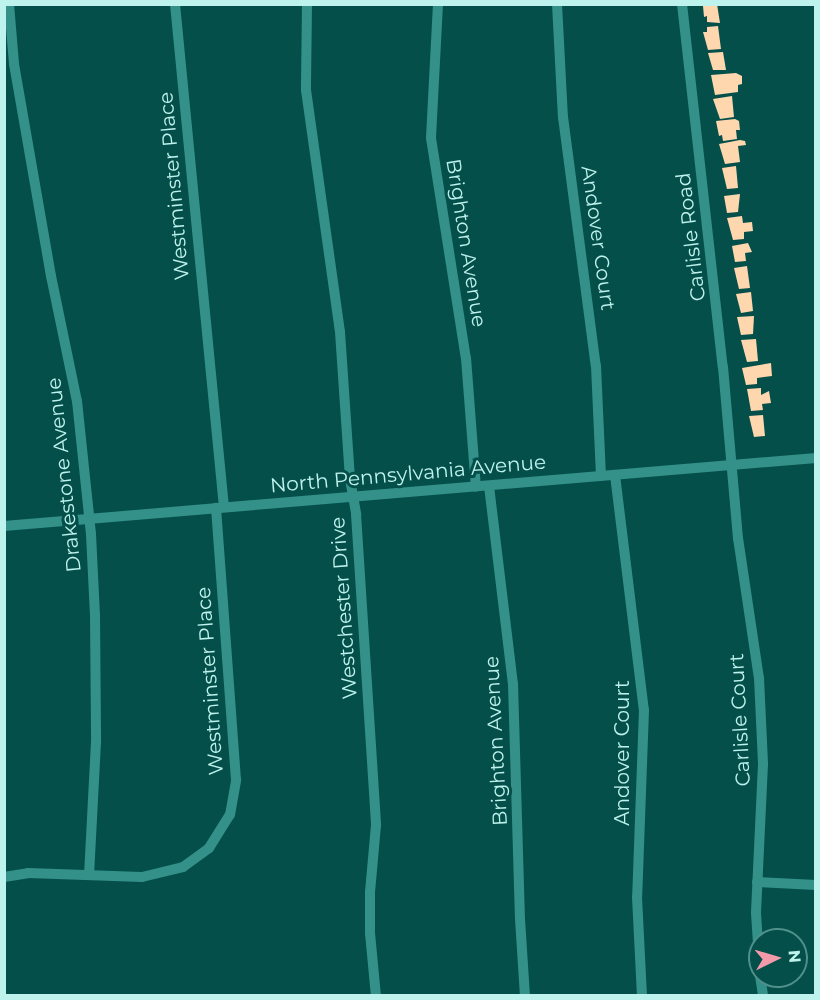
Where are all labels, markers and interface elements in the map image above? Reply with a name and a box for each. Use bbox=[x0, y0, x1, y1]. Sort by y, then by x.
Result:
street label: Westminster Place bbox=[154, 91, 194, 281]
street label: Brighton Avenue bbox=[441, 157, 491, 329]
street label: Andover Court bbox=[576, 164, 620, 312]
street label: Carlisle Road bbox=[671, 171, 711, 303]
street label: Drakestone Avenue bbox=[42, 377, 86, 573]
street label: North Pennsylvania Avenue bbox=[269, 450, 547, 498]
street label: Westchester Drive bbox=[326, 516, 362, 700]
street label: Westminster Place bbox=[191, 586, 229, 776]
street label: Carlisle Court bbox=[725, 653, 755, 787]
street label: Brighton Avenue bbox=[480, 655, 512, 827]
street label: Andover Court bbox=[610, 680, 634, 826]
north arrow bbox=[748, 928, 808, 988]
text: N bbox=[784, 949, 804, 964]

